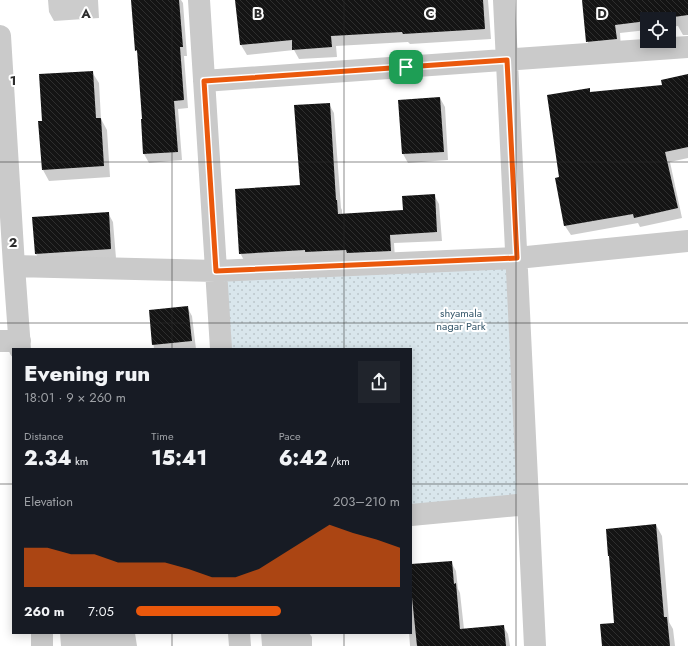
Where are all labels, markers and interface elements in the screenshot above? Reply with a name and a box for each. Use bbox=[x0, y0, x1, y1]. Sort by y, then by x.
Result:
text: A bbox=[80, 4, 91, 23]
text: B bbox=[254, 4, 263, 23]
text: C bbox=[425, 4, 435, 23]
text: D bbox=[597, 4, 607, 23]
map controls bbox=[640, 12, 676, 48]
button: locate bbox=[640, 12, 676, 48]
pin bbox=[389, 50, 423, 84]
icon: arrive bbox=[395, 56, 417, 78]
text: 1 bbox=[10, 71, 16, 90]
text: 2 bbox=[9, 233, 17, 252]
park label: shyamala nagar Park bbox=[436, 305, 486, 334]
text: Evening run bbox=[24, 357, 150, 389]
button: share bbox=[358, 361, 400, 403]
text: 18:01 · 9 × 260 m bbox=[24, 388, 126, 407]
text: Distance bbox=[24, 428, 63, 444]
text: Time bbox=[151, 428, 174, 444]
text: Pace bbox=[279, 428, 301, 444]
text: 2.34 bbox=[24, 444, 72, 473]
text: 15:41 bbox=[151, 444, 207, 473]
text: 6:42 bbox=[279, 444, 327, 473]
text: km bbox=[72, 453, 88, 469]
text: /km bbox=[327, 453, 350, 469]
text: Elevation bbox=[24, 492, 73, 511]
text: 203–210 m bbox=[333, 492, 400, 511]
text: 260 m bbox=[24, 602, 64, 621]
text: 7:05 bbox=[88, 602, 114, 621]

